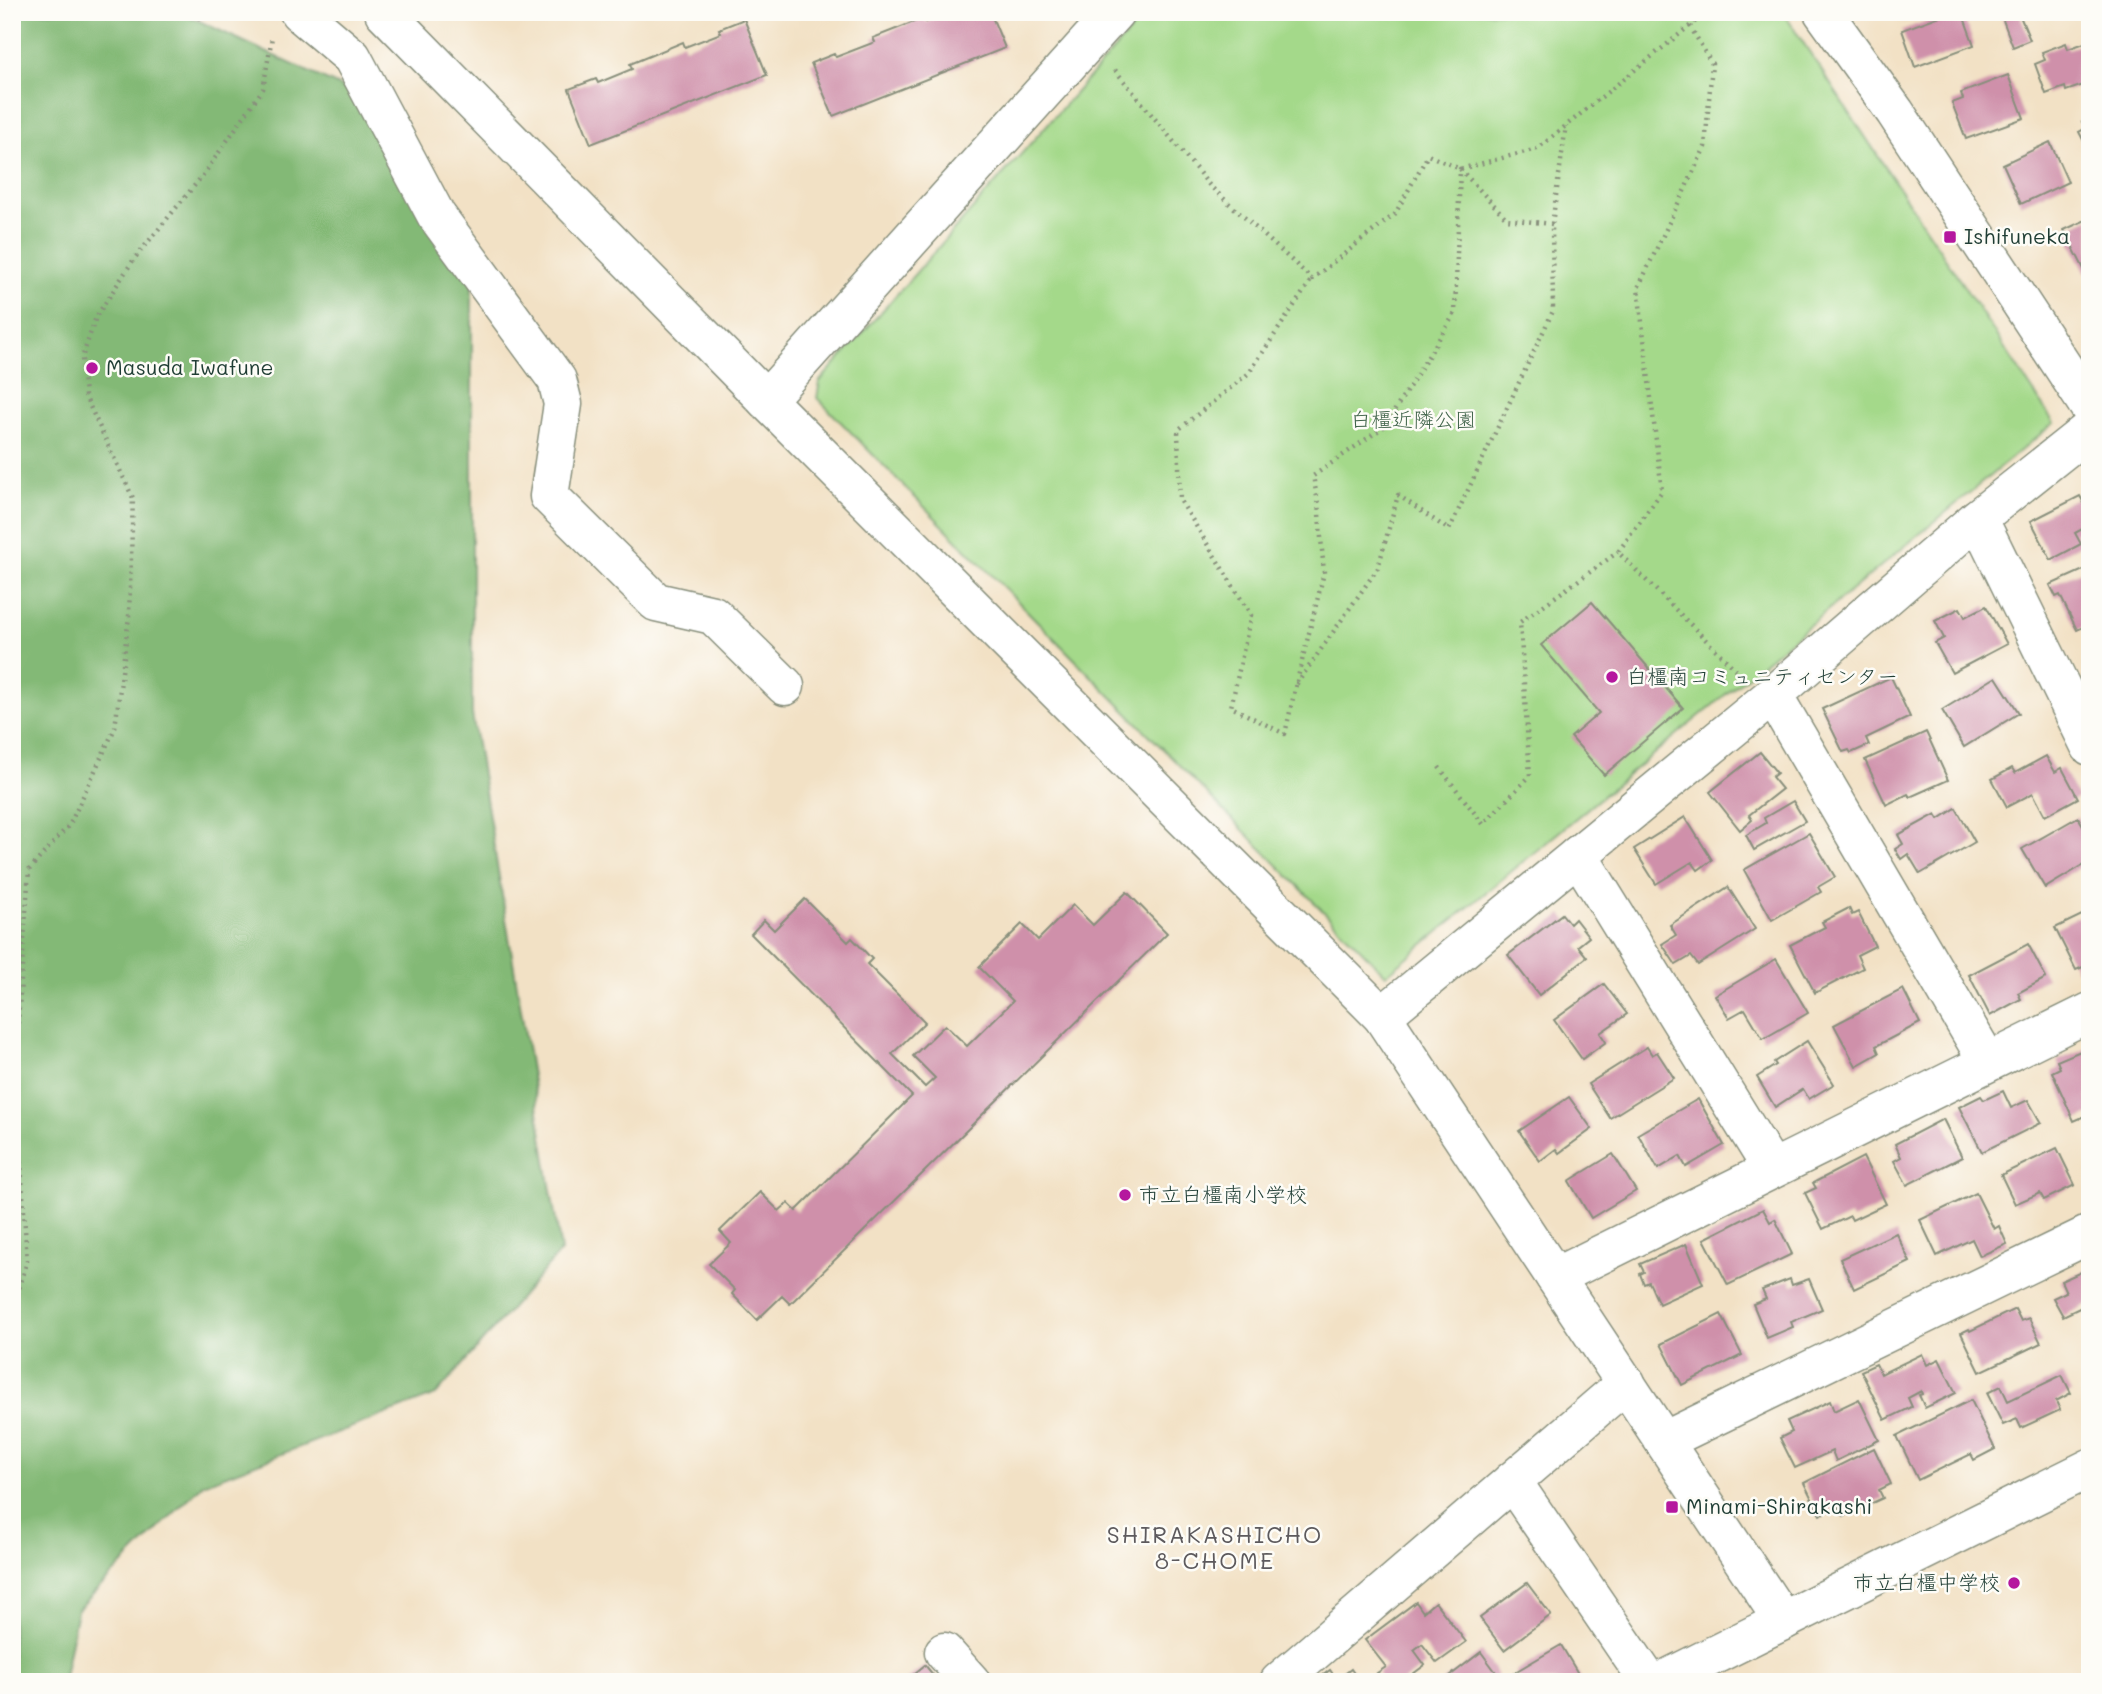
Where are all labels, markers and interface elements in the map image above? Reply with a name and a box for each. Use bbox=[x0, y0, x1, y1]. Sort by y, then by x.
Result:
place label: Ishifuneka bbox=[1964, 222, 2070, 249]
marker: Ishifuneka bbox=[1942, 229, 1958, 245]
place label: Masuda Iwafune bbox=[106, 353, 274, 380]
marker: Masuda Iwafune bbox=[84, 360, 100, 376]
park label: 白橿近隣公園 bbox=[1350, 405, 1476, 432]
place label: 白橿南コミュニティセンター bbox=[1626, 662, 1898, 689]
marker: 白橿南コミュニティセンター bbox=[1604, 669, 1620, 685]
place label: 市立白橿南小学校 bbox=[1139, 1180, 1307, 1207]
marker: 市立白橿南小学校 bbox=[1117, 1187, 1133, 1203]
place label: Minami-Shirakashi bbox=[1686, 1492, 1872, 1519]
marker: Minami-Shirakashi bbox=[1664, 1499, 1680, 1515]
district label: SHIRAKASHICHO 8-CHOME bbox=[1107, 1519, 1323, 1575]
place label: 市立白橿中学校 bbox=[1853, 1568, 2000, 1595]
marker: 市立白橿中学校 bbox=[2006, 1575, 2022, 1591]

